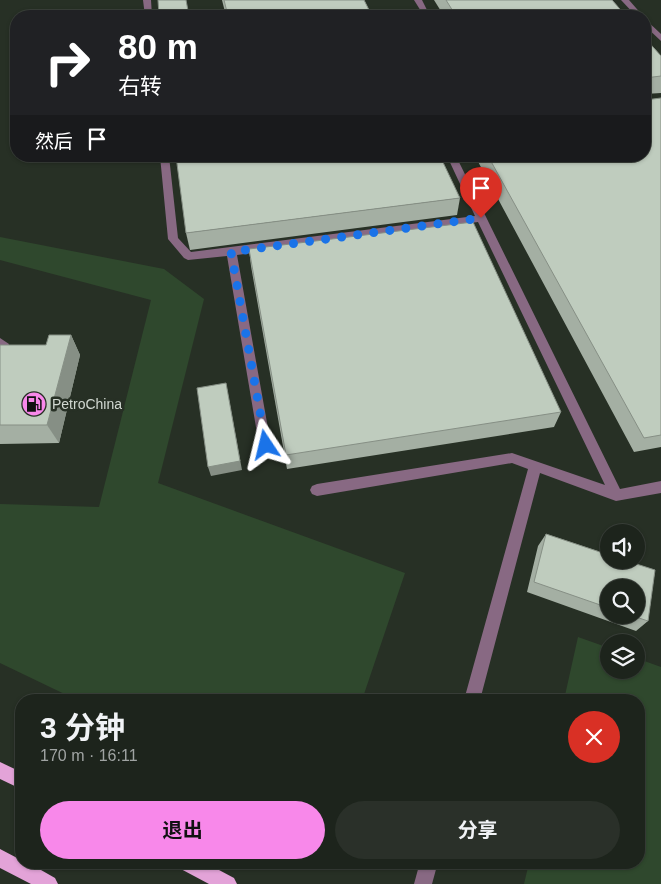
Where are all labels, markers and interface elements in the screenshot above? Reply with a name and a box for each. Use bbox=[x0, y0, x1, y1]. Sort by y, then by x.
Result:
text: 80 m bbox=[118, 27, 198, 66]
icon: right bbox=[35, 30, 100, 95]
text: 右转 bbox=[118, 74, 162, 99]
icon: arrive bbox=[83, 125, 111, 153]
text: 然后 bbox=[35, 131, 73, 152]
pin bbox=[460, 167, 502, 218]
icon: arrive bbox=[467, 174, 495, 202]
fuel station icon: PetroChina bbox=[21, 391, 47, 417]
place label: PetroChina bbox=[52, 396, 122, 412]
position arrow bbox=[239, 418, 291, 470]
map controls bbox=[600, 524, 645, 679]
button: sound bbox=[600, 524, 645, 569]
button: search bbox=[600, 579, 645, 624]
button: layers bbox=[600, 634, 645, 679]
text: 3 分钟 bbox=[40, 711, 125, 744]
button: close bbox=[568, 711, 620, 763]
text: 170 m · 16:11 bbox=[40, 747, 138, 764]
button: 退出 bbox=[40, 801, 325, 859]
button: 分享 bbox=[335, 801, 620, 859]

